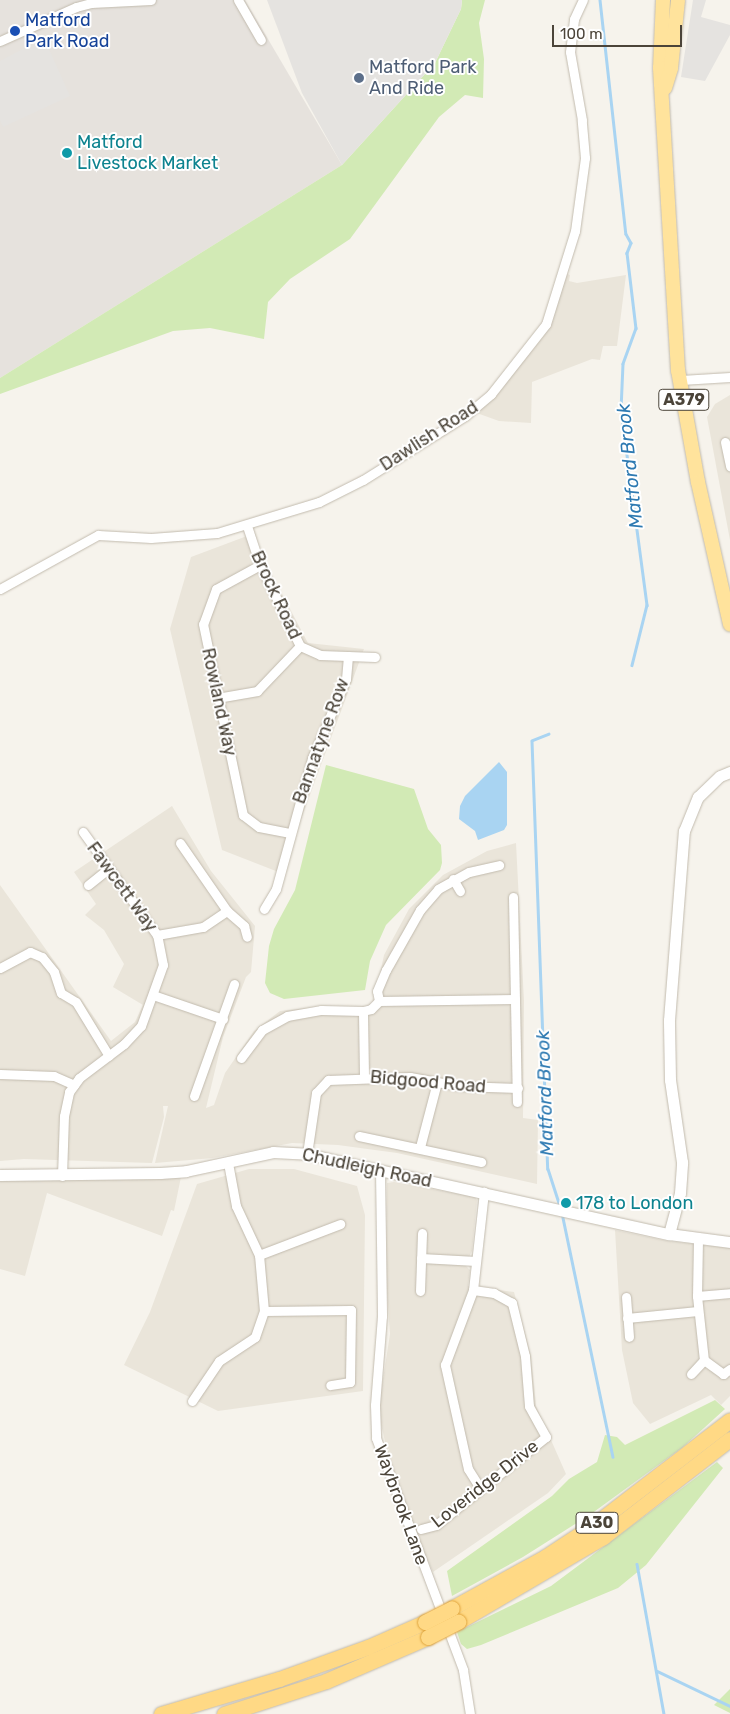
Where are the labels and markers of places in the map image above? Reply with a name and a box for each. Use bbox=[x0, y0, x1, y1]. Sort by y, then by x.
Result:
place label: Matford Park Road bbox=[25, 10, 110, 52]
marker: Matford Park Road bbox=[9, 25, 21, 37]
place label: Matford Park And Ride bbox=[369, 57, 476, 100]
marker: Matford Park And Ride bbox=[353, 72, 365, 84]
place label: Matford Livestock Market bbox=[77, 132, 218, 174]
marker: Matford Livestock Market bbox=[61, 147, 73, 159]
place label: 178 to London bbox=[576, 1192, 694, 1214]
marker: 178 to London bbox=[560, 1197, 572, 1209]

